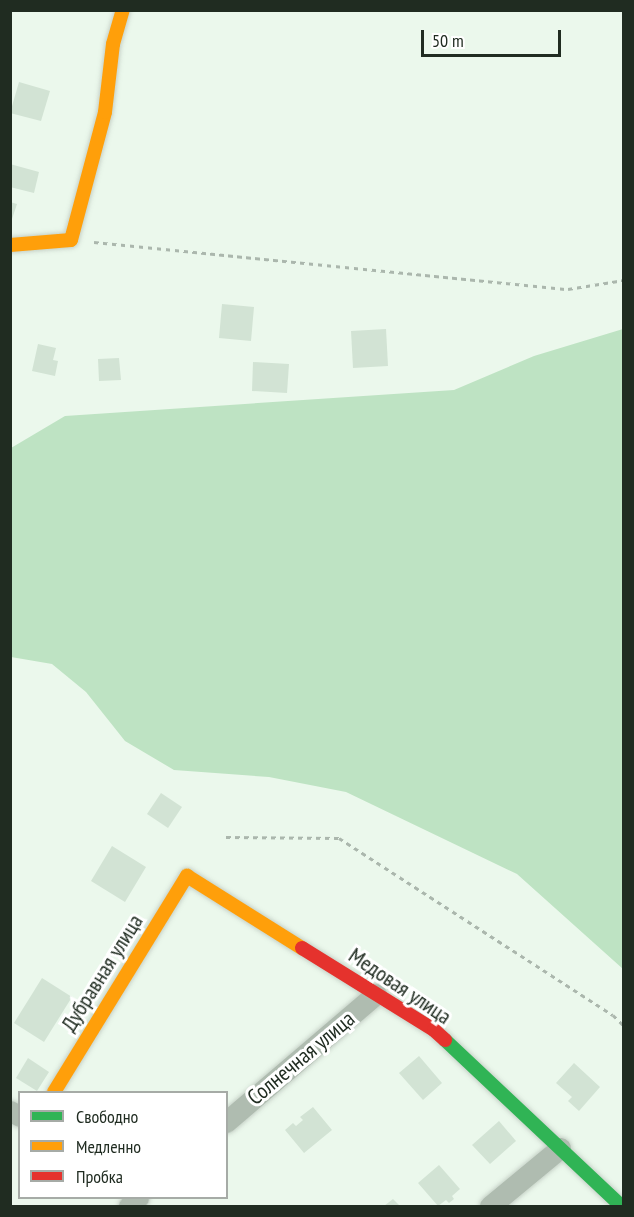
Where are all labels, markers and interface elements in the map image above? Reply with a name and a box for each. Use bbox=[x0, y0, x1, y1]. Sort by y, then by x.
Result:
scale bar bbox=[424, 18, 564, 56]
text: 50 m bbox=[432, 29, 464, 52]
street label: Дубравная улица bbox=[56, 910, 148, 1036]
street label: Медовая улица bbox=[344, 942, 456, 1030]
street label: Солнечная улица bbox=[242, 1005, 360, 1111]
legend bbox=[18, 1091, 228, 1199]
text: Свободно bbox=[76, 1105, 138, 1128]
text: Медленно bbox=[76, 1135, 141, 1158]
text: Пробка bbox=[76, 1165, 123, 1188]

